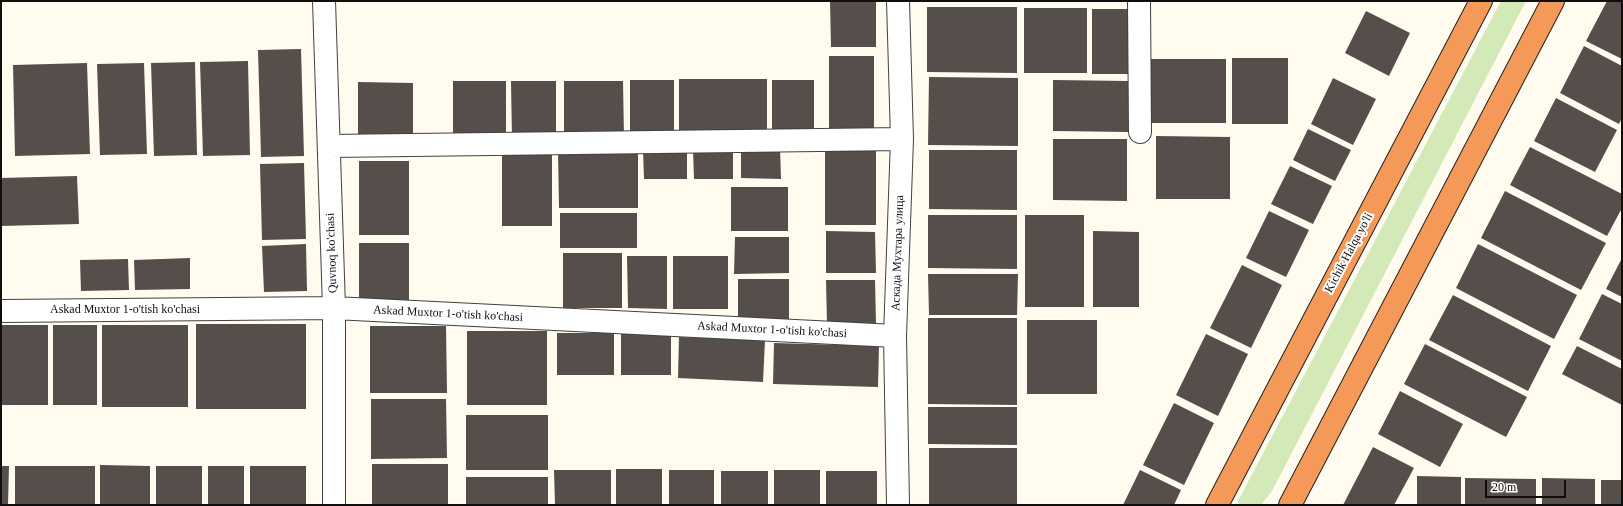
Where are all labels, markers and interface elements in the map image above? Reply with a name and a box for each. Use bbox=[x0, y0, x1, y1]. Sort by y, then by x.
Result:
street label: Аскада Мухтара улица bbox=[889, 195, 907, 311]
street label: Kichik Halqa yo'li bbox=[1322, 211, 1376, 295]
street label: Quvnoq ko'chasi bbox=[323, 213, 341, 293]
street label: Askad Muxtor 1-o'tish ko'chasi bbox=[50, 303, 200, 317]
street label: Askad Muxtor 1-o'tish ko'chasi bbox=[373, 303, 523, 325]
street label: Askad Muxtor 1-o'tish ko'chasi bbox=[697, 319, 847, 341]
scale bar bbox=[1487, 472, 1568, 498]
text: 20 m bbox=[1492, 480, 1516, 494]

